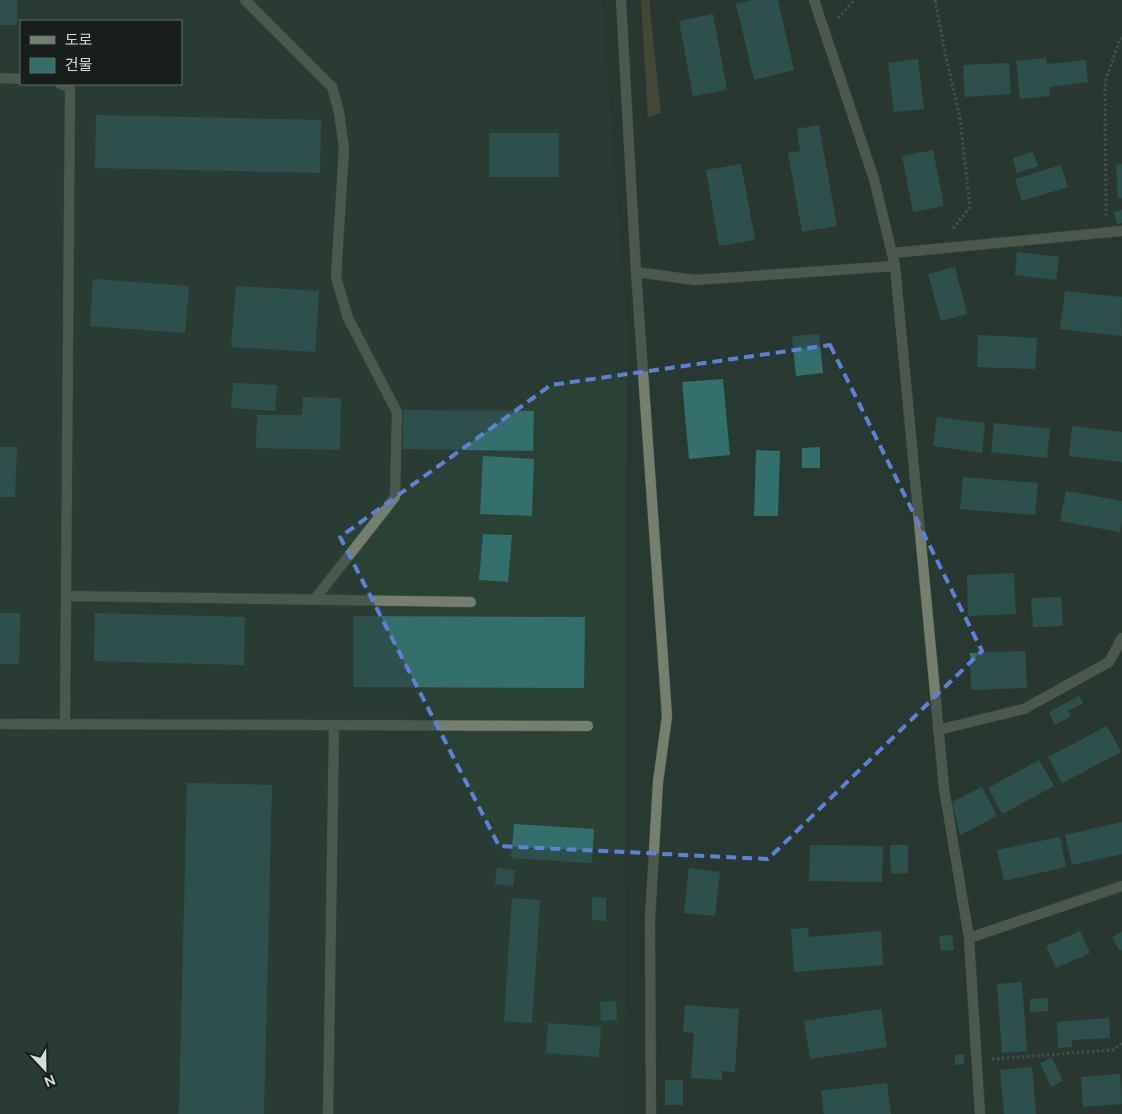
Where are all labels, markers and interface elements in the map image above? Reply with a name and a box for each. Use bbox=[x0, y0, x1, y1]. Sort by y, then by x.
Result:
legend bbox=[20, 20, 182, 85]
text: 도로 bbox=[65, 30, 93, 50]
text: 건물 bbox=[65, 55, 93, 75]
north arrow bbox=[20, 1044, 70, 1094]
text: N bbox=[42, 1071, 58, 1091]

